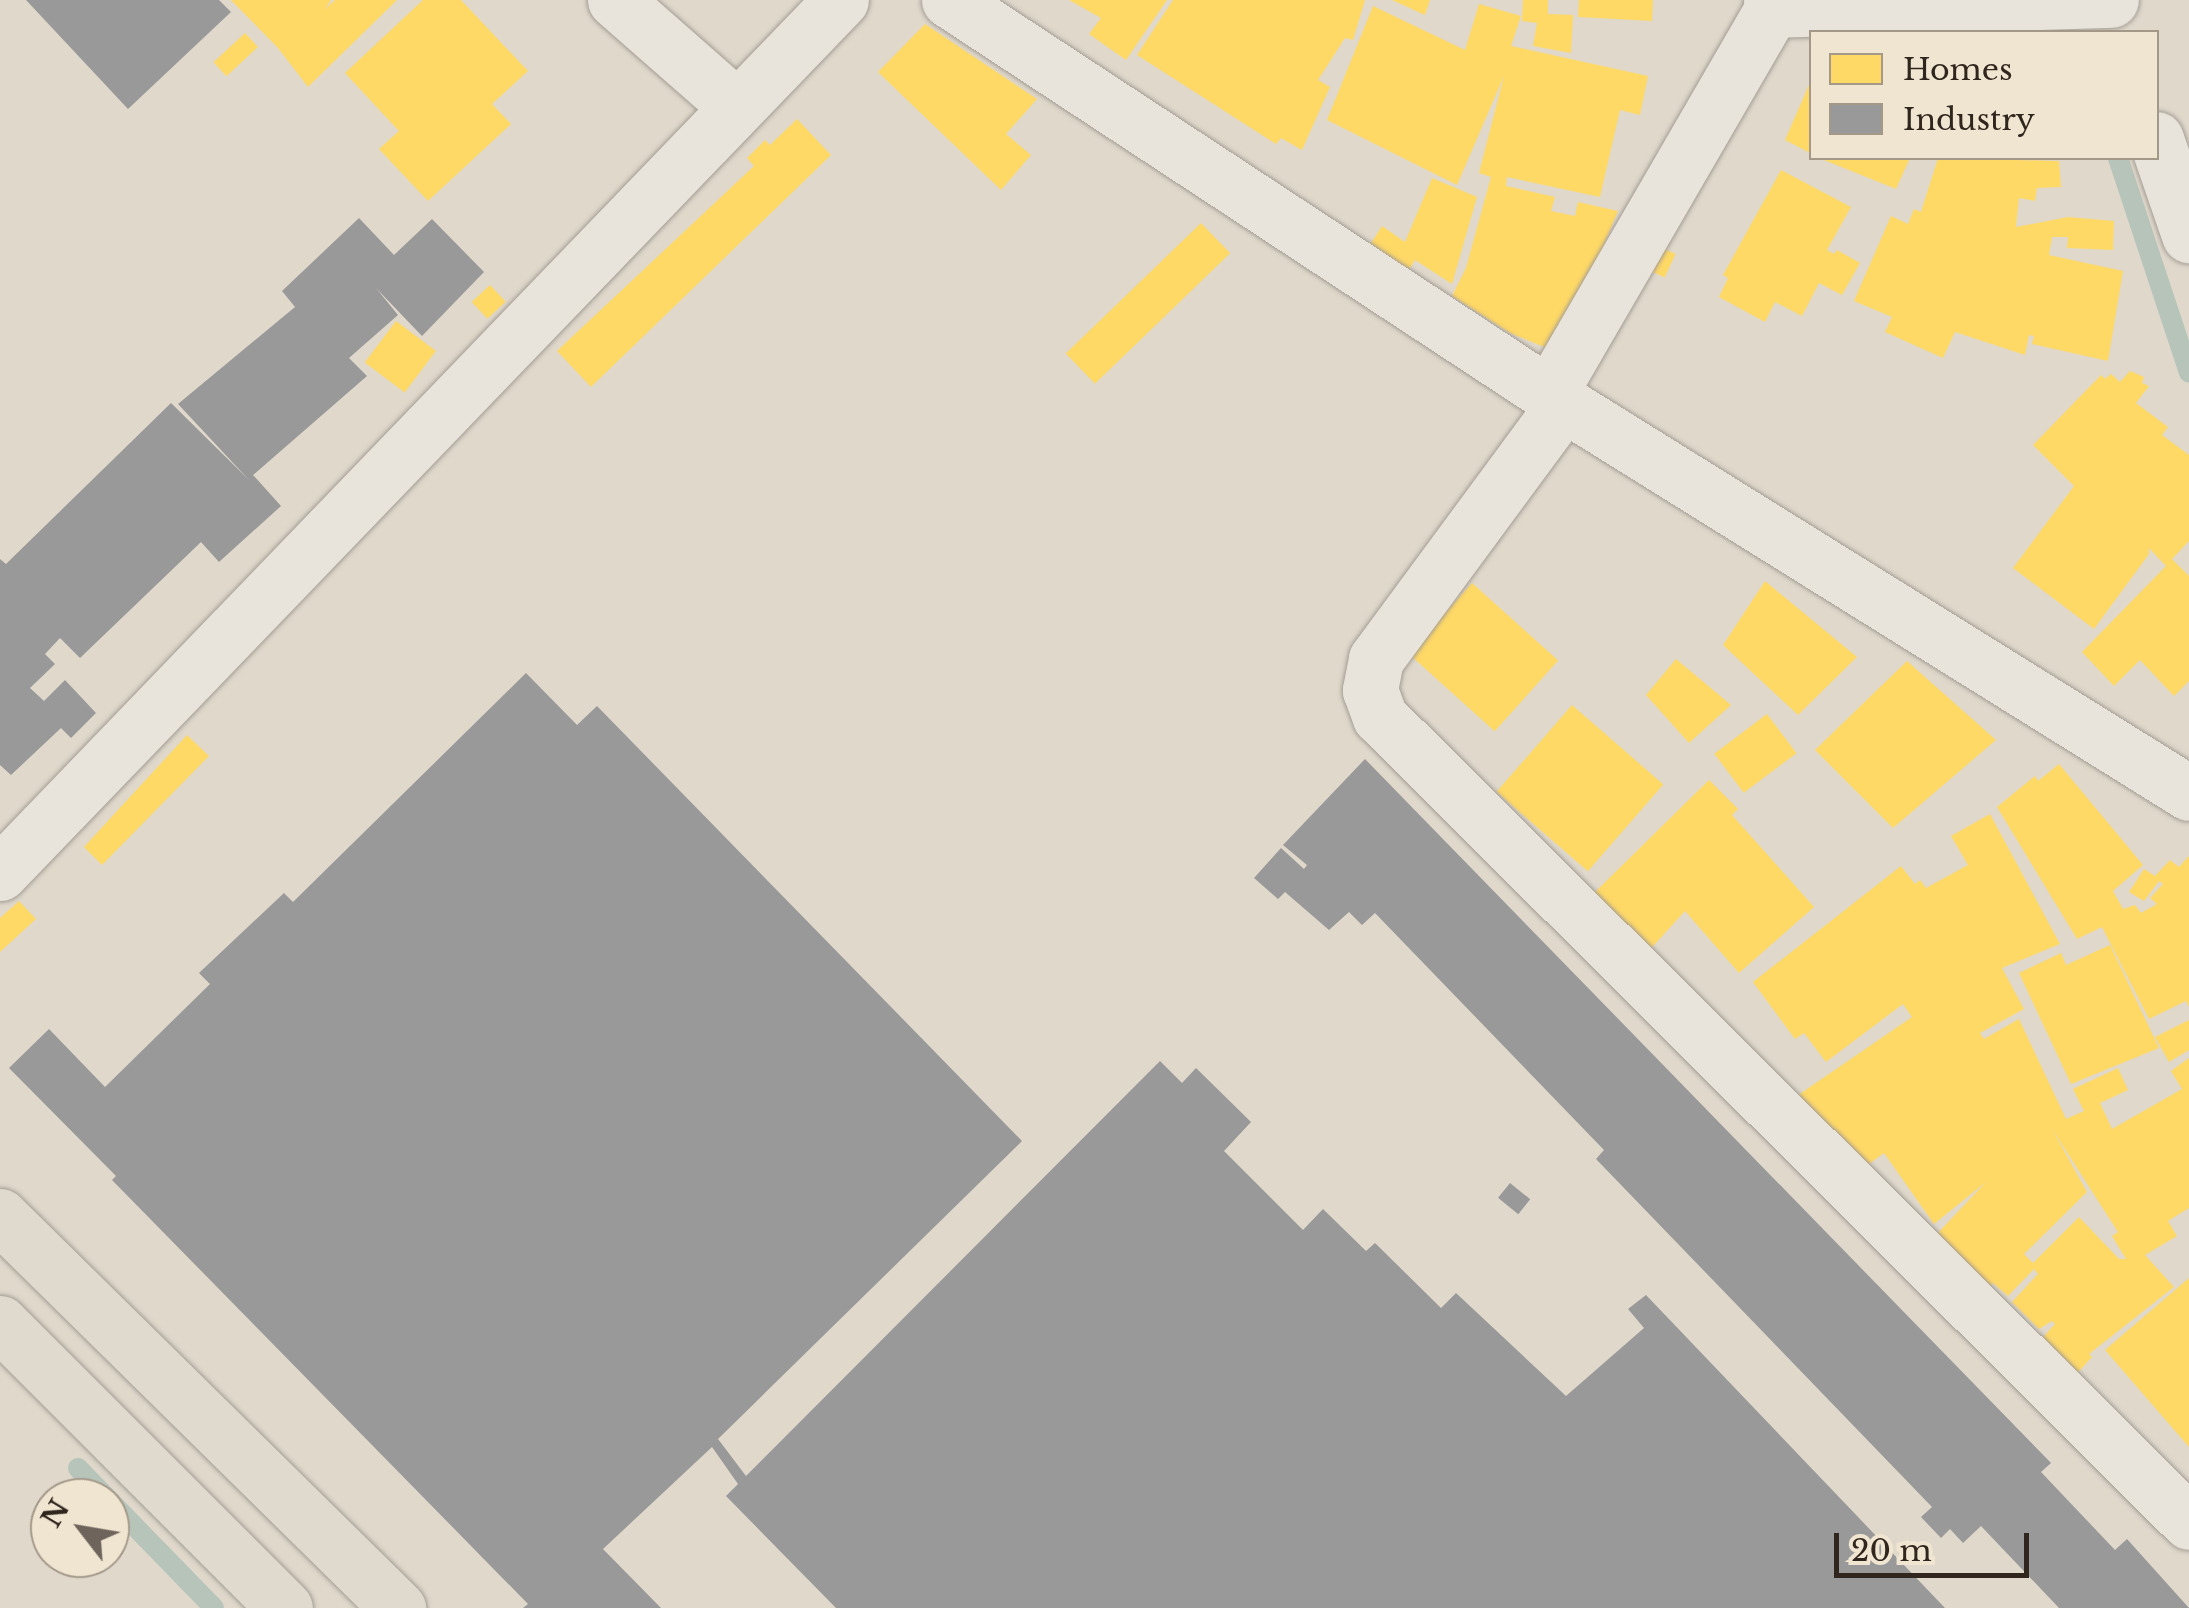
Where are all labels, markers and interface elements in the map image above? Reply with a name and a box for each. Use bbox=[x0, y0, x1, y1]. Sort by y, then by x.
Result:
legend bbox=[1809, 30, 2159, 160]
text: Homes bbox=[1903, 51, 2013, 88]
text: Industry bbox=[1903, 101, 2035, 138]
north arrow bbox=[30, 1478, 130, 1578]
text: N bbox=[34, 1493, 77, 1534]
scale bar bbox=[1839, 1513, 2034, 1575]
text: 20 m bbox=[1851, 1532, 1932, 1569]

